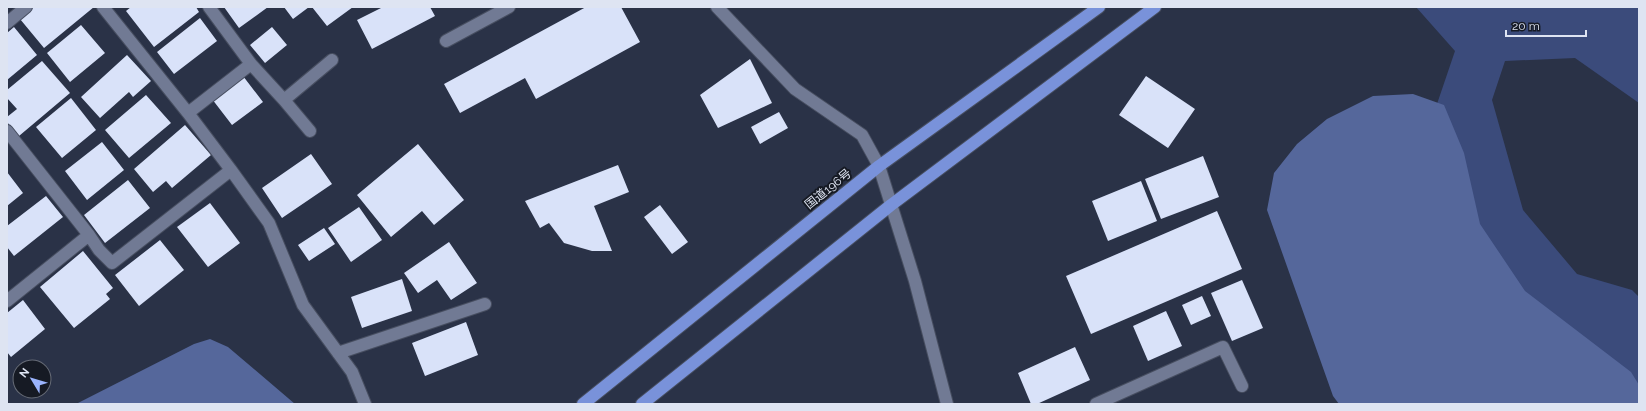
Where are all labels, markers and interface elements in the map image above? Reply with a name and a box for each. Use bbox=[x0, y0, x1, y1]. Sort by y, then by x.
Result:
scale bar bbox=[1506, 12, 1586, 38]
text: 20 m bbox=[1512, 19, 1540, 33]
street label: 国道196号 bbox=[802, 166, 854, 212]
north arrow bbox=[12, 359, 52, 399]
text: N bbox=[17, 366, 32, 380]

